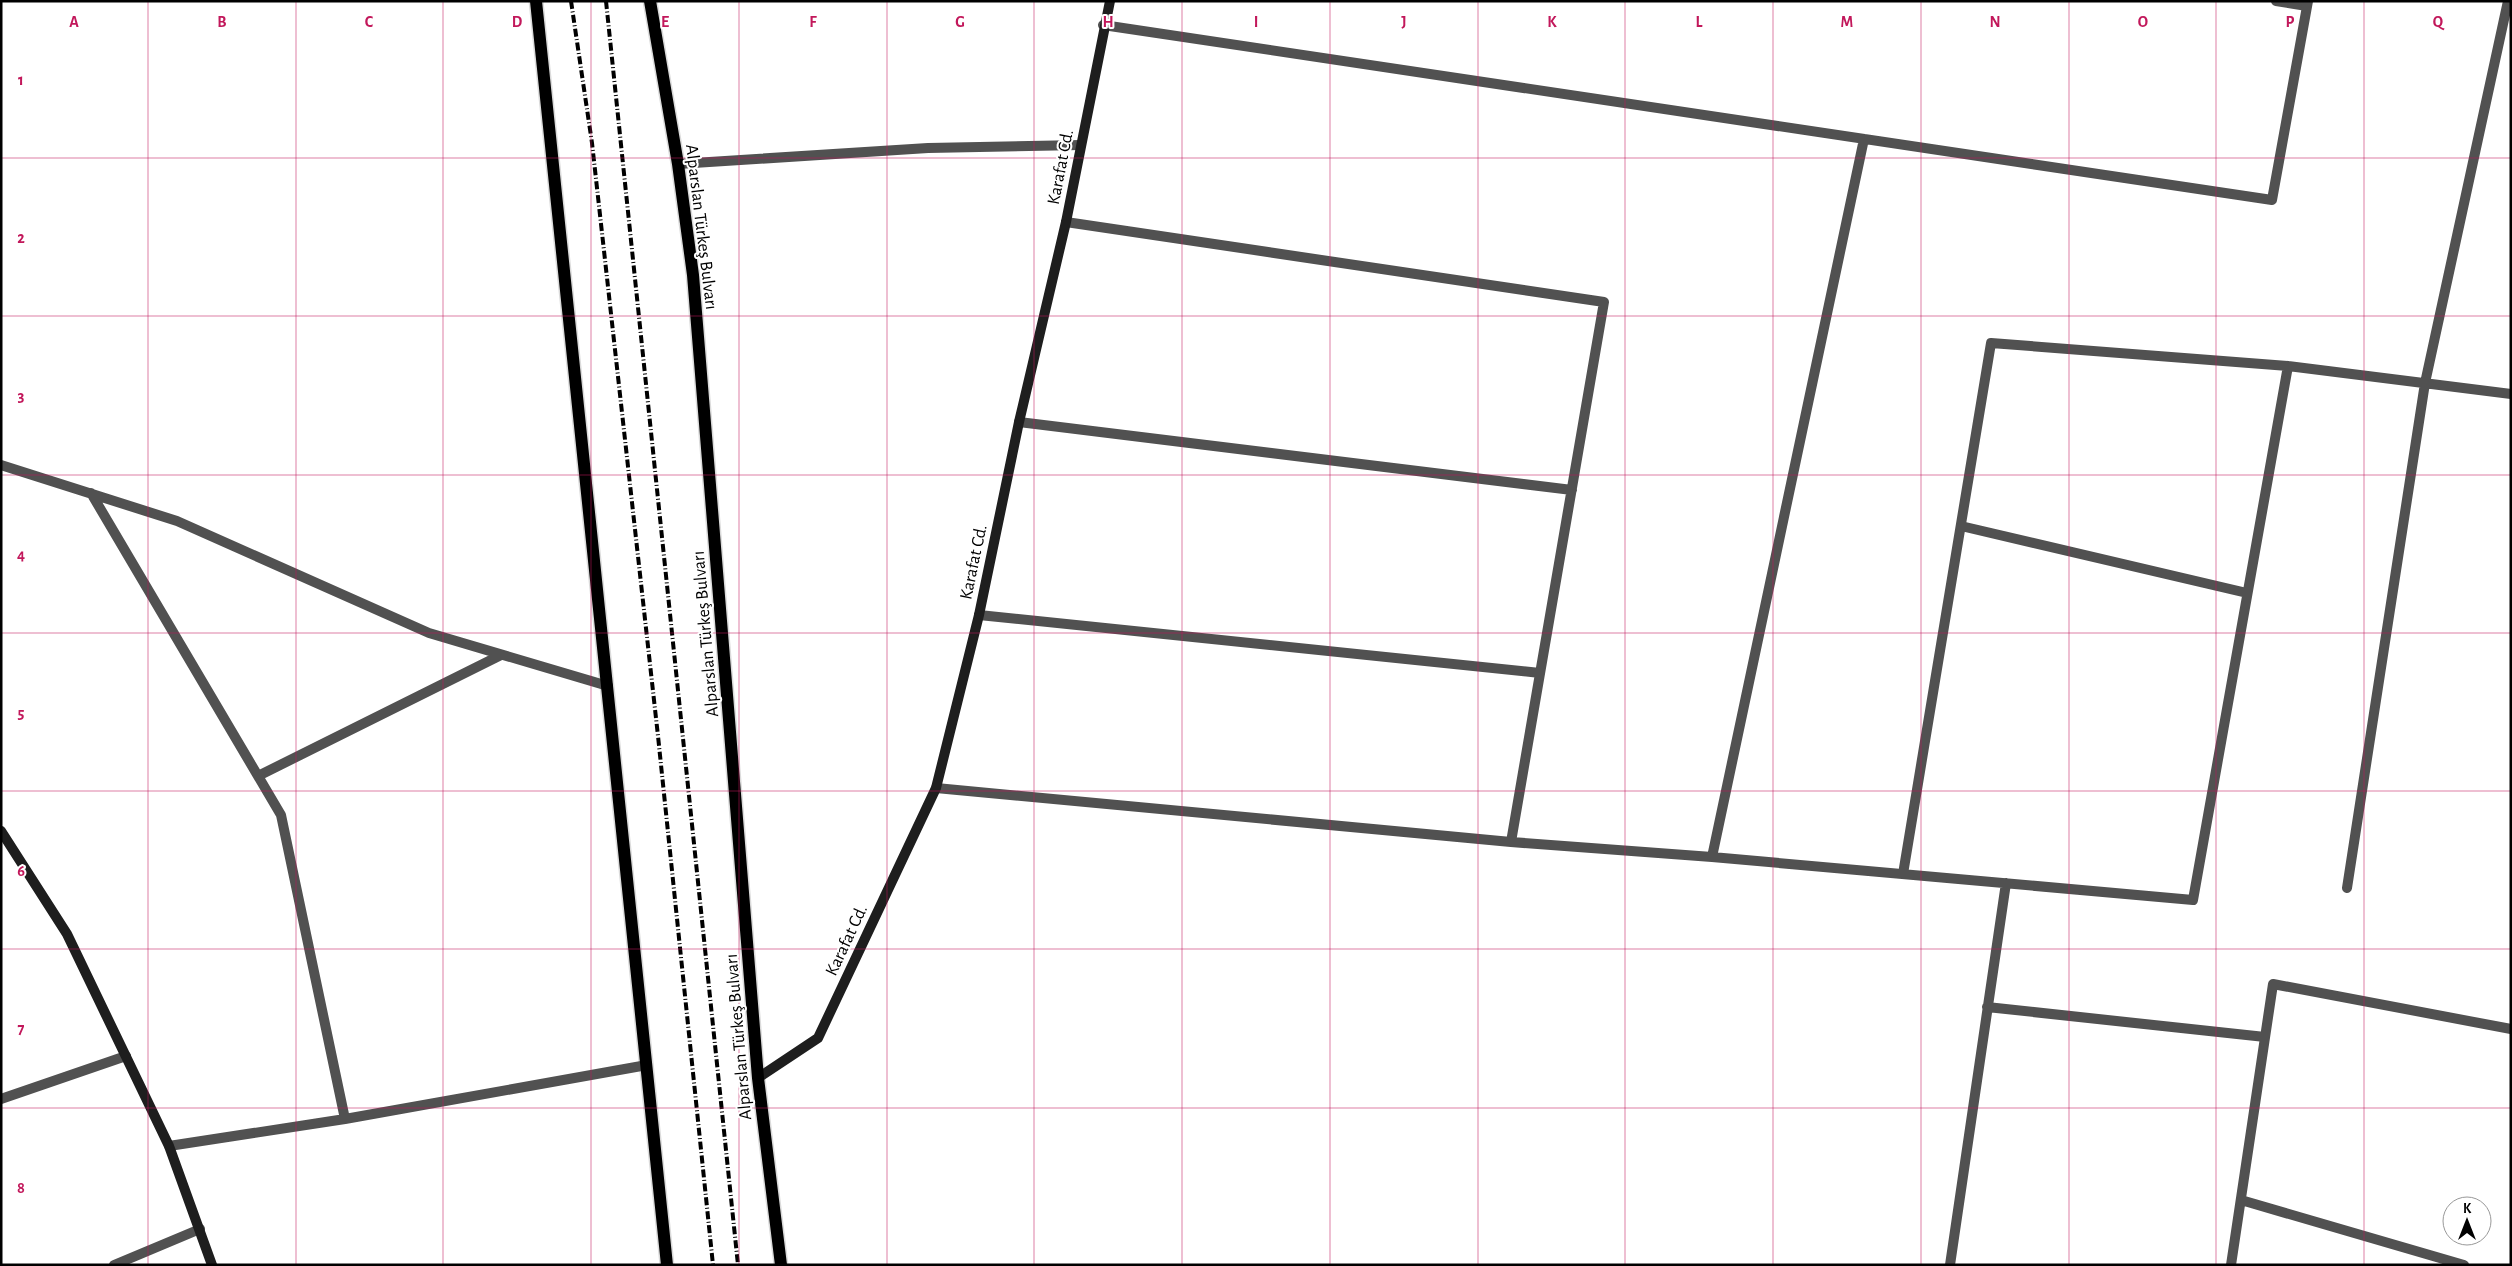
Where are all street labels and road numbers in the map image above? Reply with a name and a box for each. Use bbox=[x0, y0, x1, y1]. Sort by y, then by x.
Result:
street label: Karafat Cd. bbox=[1045, 128, 1077, 206]
street label: Alparslan Türkeş Bulvarı bbox=[682, 143, 720, 311]
street label: Karafat Cd. bbox=[957, 523, 991, 601]
street label: Alparslan Türkeş Bulvarı bbox=[690, 550, 722, 718]
street label: Karafat Cd. bbox=[823, 902, 871, 979]
street label: Alparslan Türkeş Bulvarı bbox=[723, 953, 755, 1121]

